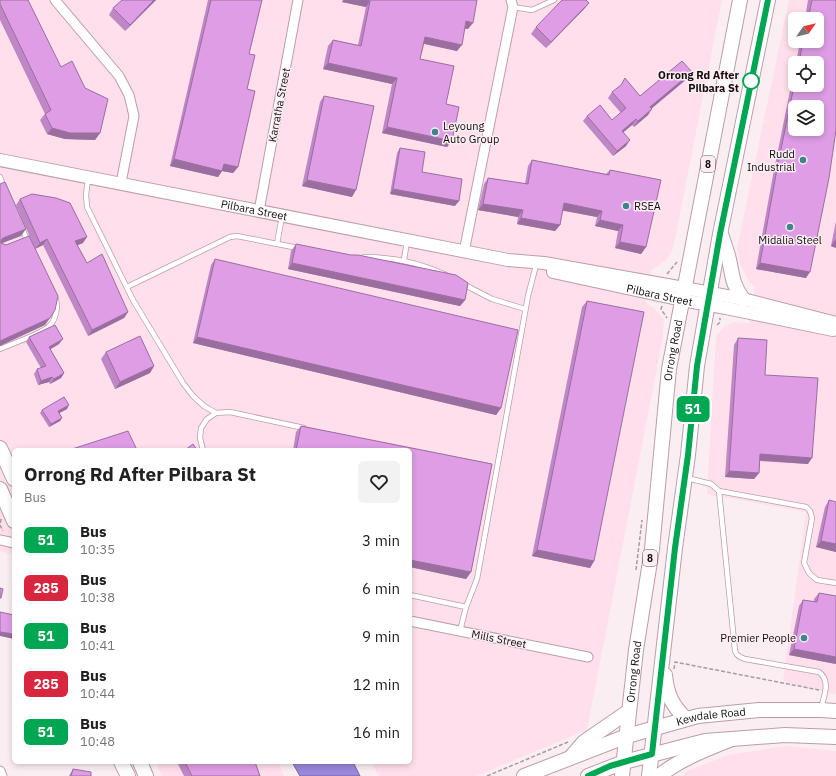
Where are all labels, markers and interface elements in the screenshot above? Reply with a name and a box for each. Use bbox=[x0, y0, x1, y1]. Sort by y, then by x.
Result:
north arrow bbox=[788, 12, 824, 48]
map controls bbox=[788, 12, 824, 136]
button: locate bbox=[788, 56, 824, 92]
street label: Karratha Street bbox=[265, 67, 293, 143]
place label: Orrong Rd After Pilbara St bbox=[658, 68, 740, 95]
marker: Orrong Rd After Pilbara St bbox=[742, 72, 760, 90]
button: layers bbox=[788, 100, 824, 136]
place label: Leyoung Auto Group bbox=[443, 119, 499, 146]
marker: Leyoung Auto Group bbox=[430, 127, 440, 137]
place label: Rudd Industrial bbox=[747, 147, 795, 174]
marker: Rudd Industrial bbox=[798, 155, 808, 165]
road number: 8 bbox=[701, 156, 715, 172]
street label: Pilbara Street bbox=[220, 197, 289, 223]
place label: RSEA bbox=[634, 199, 661, 213]
marker: RSEA bbox=[621, 201, 631, 211]
marker: Midalia Steel bbox=[785, 222, 795, 232]
place label: Midalia Steel bbox=[758, 233, 822, 247]
street label: Pilbara Street bbox=[625, 281, 694, 309]
street label: Orrong Road bbox=[661, 318, 685, 381]
line badge: 51 bbox=[675, 396, 711, 422]
text: 51 bbox=[685, 400, 701, 418]
button: heart bbox=[358, 461, 400, 503]
text: Orrong Rd After Pilbara St bbox=[24, 462, 256, 486]
text: Bus bbox=[24, 489, 46, 506]
text: Bus bbox=[80, 522, 107, 541]
text: 51 bbox=[38, 531, 54, 549]
text: 3 min bbox=[362, 531, 400, 550]
text: 10:35 bbox=[80, 541, 115, 558]
road number: 8 bbox=[643, 550, 657, 566]
text: Bus bbox=[80, 570, 107, 589]
text: 285 bbox=[33, 579, 59, 597]
text: 6 min bbox=[362, 579, 400, 598]
text: 10:38 bbox=[80, 589, 115, 606]
text: Bus bbox=[80, 618, 107, 637]
text: 51 bbox=[38, 627, 54, 645]
text: 9 min bbox=[362, 627, 400, 646]
street label: Mills Street bbox=[470, 627, 528, 651]
place label: Premier People bbox=[720, 631, 796, 645]
marker: Premier People bbox=[799, 633, 809, 643]
text: 10:41 bbox=[80, 637, 115, 654]
street label: Orrong Road bbox=[623, 640, 644, 703]
text: Bus bbox=[80, 666, 107, 685]
text: 285 bbox=[33, 675, 59, 693]
text: 12 min bbox=[353, 675, 400, 694]
text: 10:44 bbox=[80, 685, 115, 702]
street label: Kewdale Road bbox=[675, 704, 746, 729]
text: Bus bbox=[80, 714, 107, 733]
text: 51 bbox=[38, 723, 54, 741]
text: 16 min bbox=[353, 723, 400, 742]
text: 10:48 bbox=[80, 733, 115, 750]

